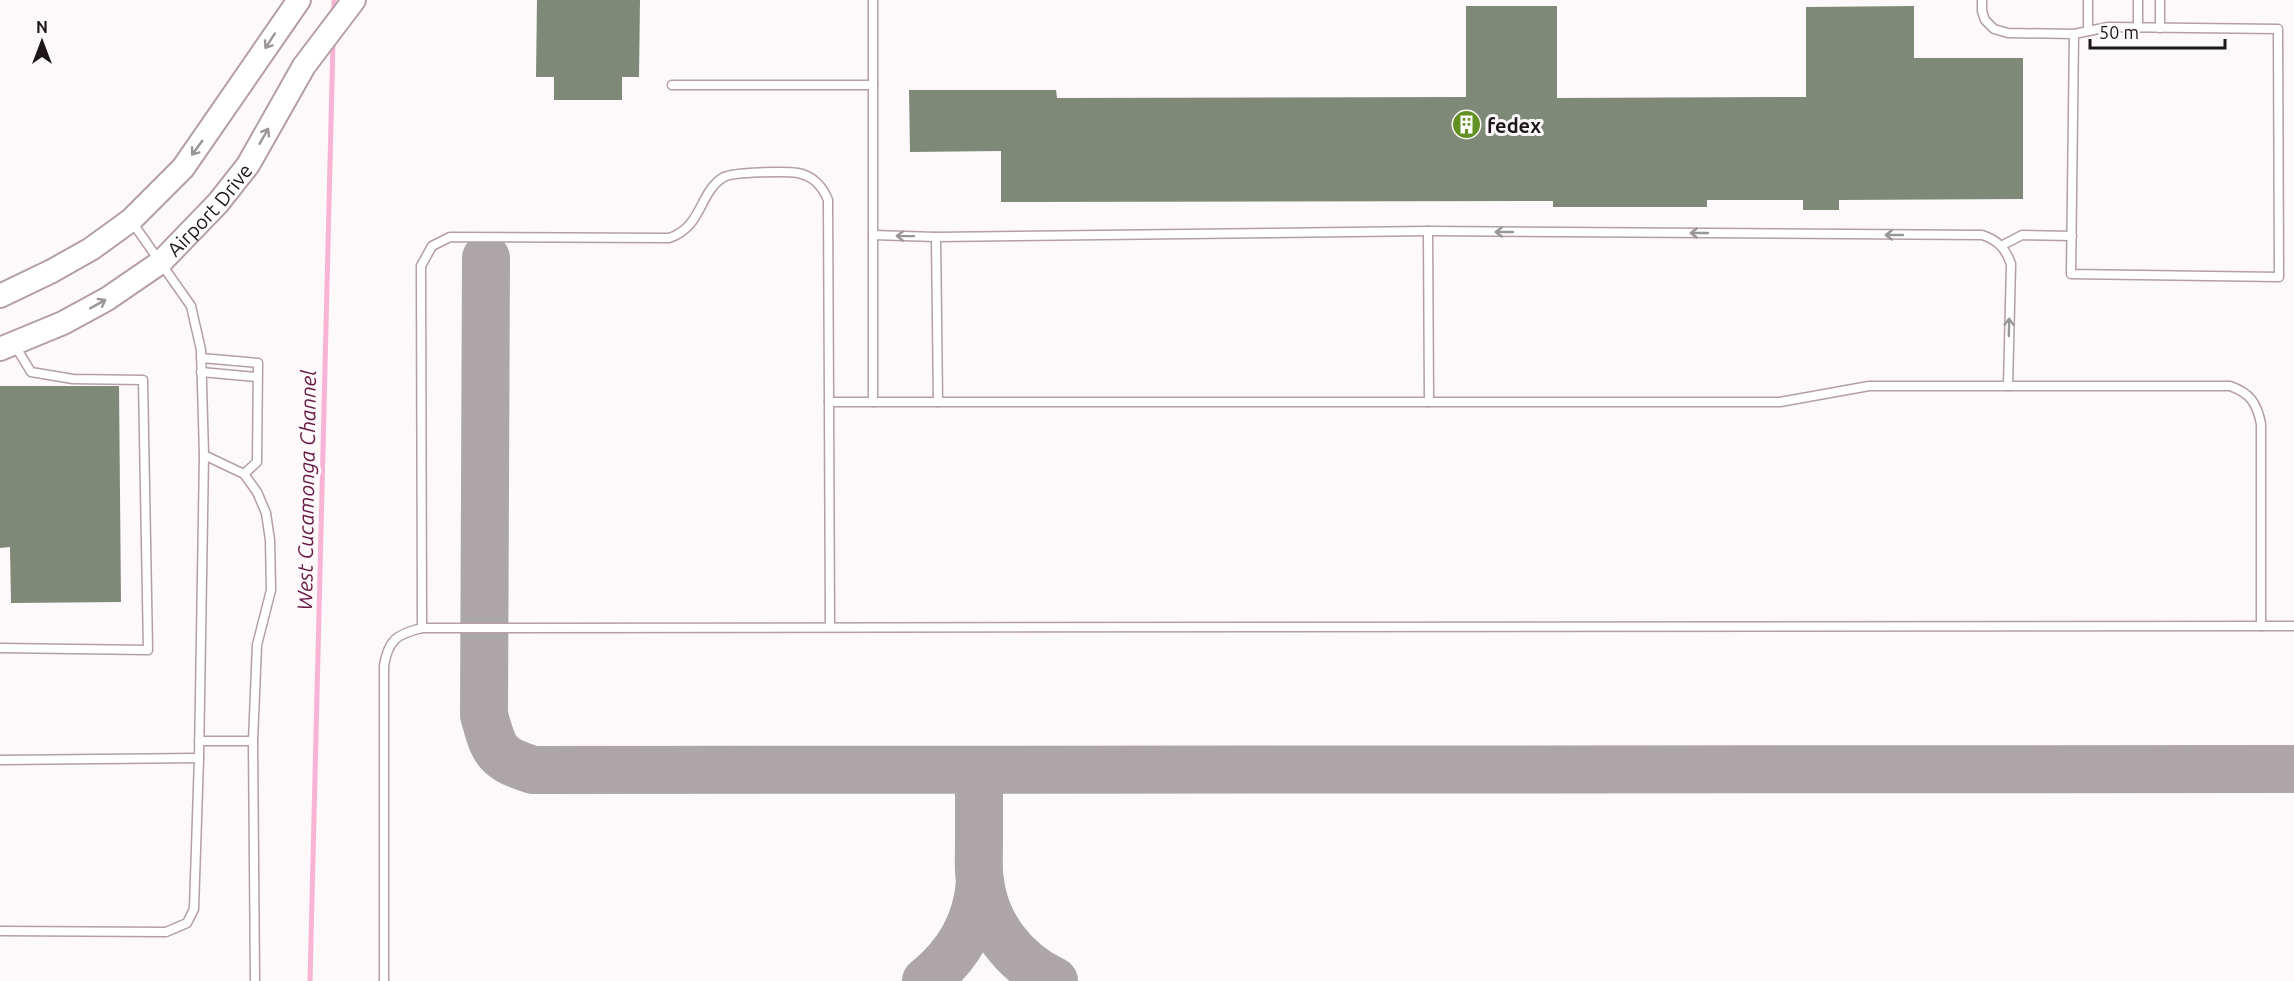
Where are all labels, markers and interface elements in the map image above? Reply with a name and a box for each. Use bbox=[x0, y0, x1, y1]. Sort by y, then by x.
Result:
north arrow bbox=[12, 12, 72, 72]
scale bar bbox=[2090, 12, 2225, 50]
text: N bbox=[36, 18, 48, 36]
text: 50 m bbox=[2099, 22, 2139, 42]
one-way arrow bbox=[263, 32, 276, 49]
building icon: fedex bbox=[1450, 109, 1482, 141]
place label: fedex bbox=[1487, 114, 1541, 137]
one-way arrow bbox=[258, 128, 270, 145]
one-way arrow bbox=[191, 139, 203, 155]
street label: Airport Drive bbox=[162, 159, 256, 261]
one-way arrow bbox=[1494, 226, 1514, 237]
one-way arrow bbox=[1689, 227, 1709, 239]
one-way arrow bbox=[1884, 229, 1904, 241]
one-way arrow bbox=[895, 230, 915, 242]
one-way arrow bbox=[89, 298, 106, 310]
one-way arrow bbox=[2004, 318, 2015, 338]
water label: West Cucamonga Channel bbox=[292, 369, 320, 610]

